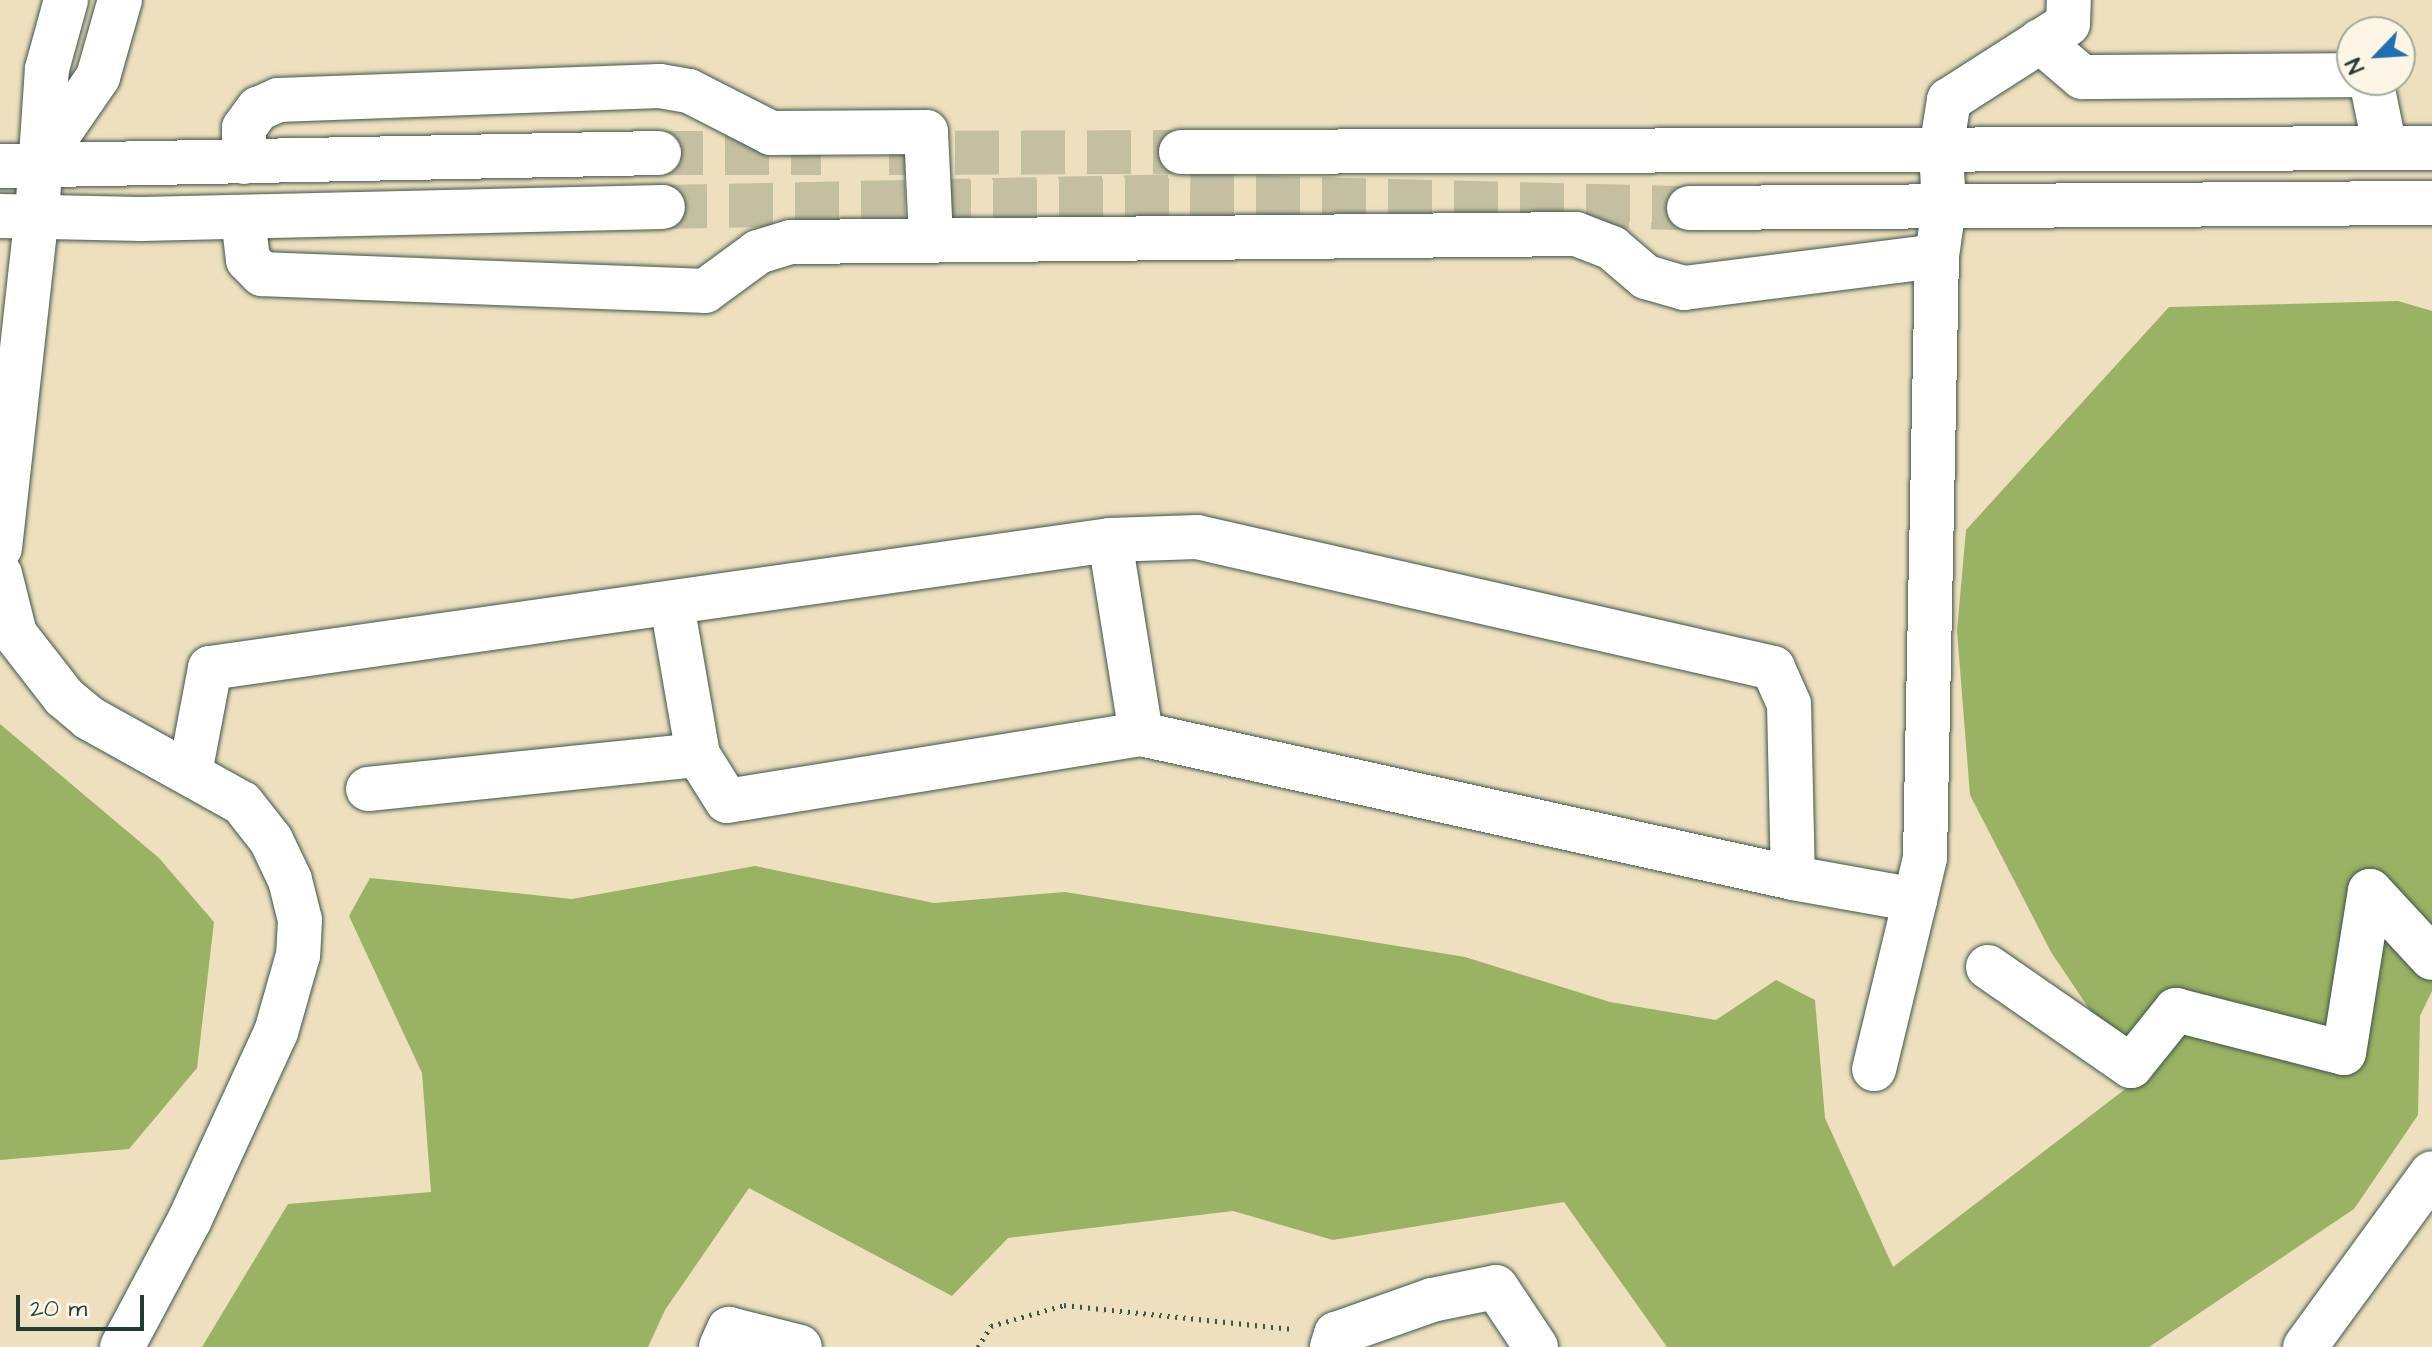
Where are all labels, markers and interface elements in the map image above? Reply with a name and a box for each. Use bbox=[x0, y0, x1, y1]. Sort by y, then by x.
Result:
north arrow bbox=[2336, 16, 2416, 96]
text: N bbox=[2339, 53, 2373, 78]
scale bar bbox=[20, 1279, 148, 1329]
text: 20 m bbox=[30, 1292, 87, 1326]

